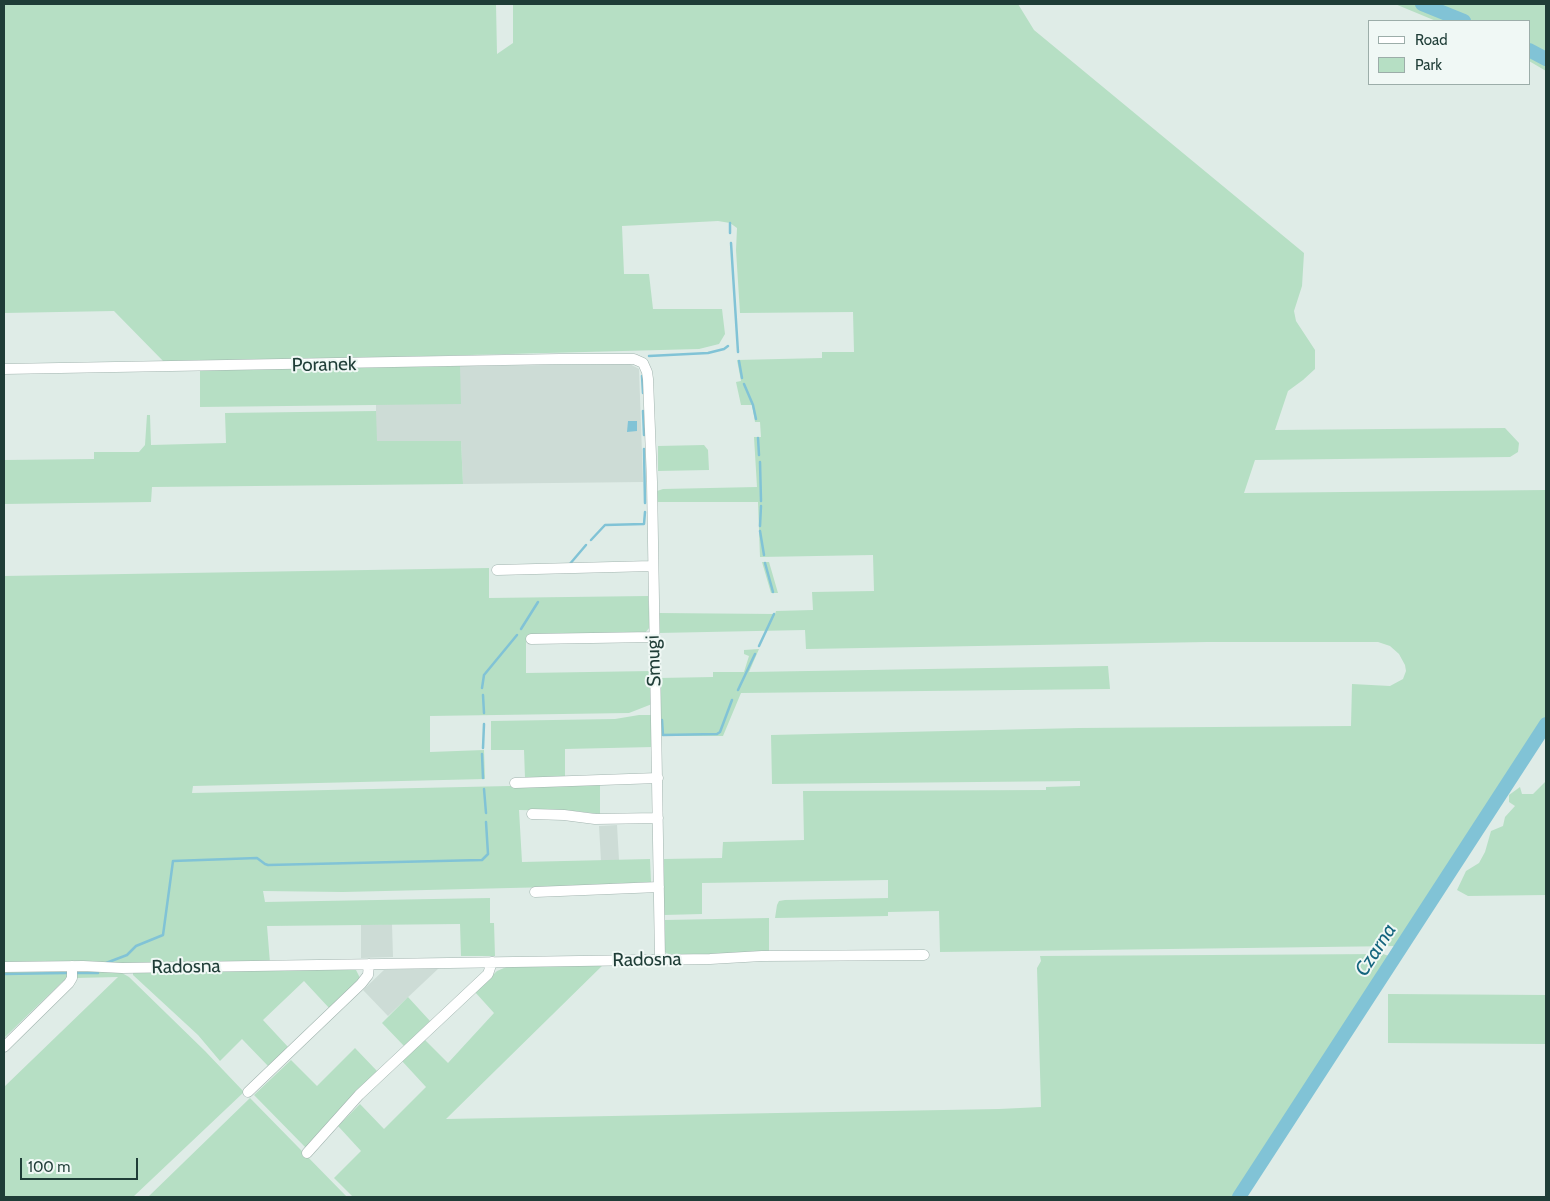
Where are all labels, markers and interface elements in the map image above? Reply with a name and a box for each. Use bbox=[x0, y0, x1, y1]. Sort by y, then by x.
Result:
legend bbox=[1368, 20, 1530, 85]
text: Road bbox=[1415, 31, 1448, 49]
text: Park bbox=[1415, 56, 1442, 74]
street label: Poranek bbox=[291, 353, 357, 377]
street label: Smugi bbox=[642, 635, 666, 687]
water label: Czarna bbox=[1350, 919, 1402, 981]
street label: Radosna bbox=[612, 948, 682, 972]
street label: Radosna bbox=[151, 955, 221, 979]
scale bar bbox=[22, 1148, 140, 1180]
text: 100 m bbox=[28, 1158, 70, 1176]

